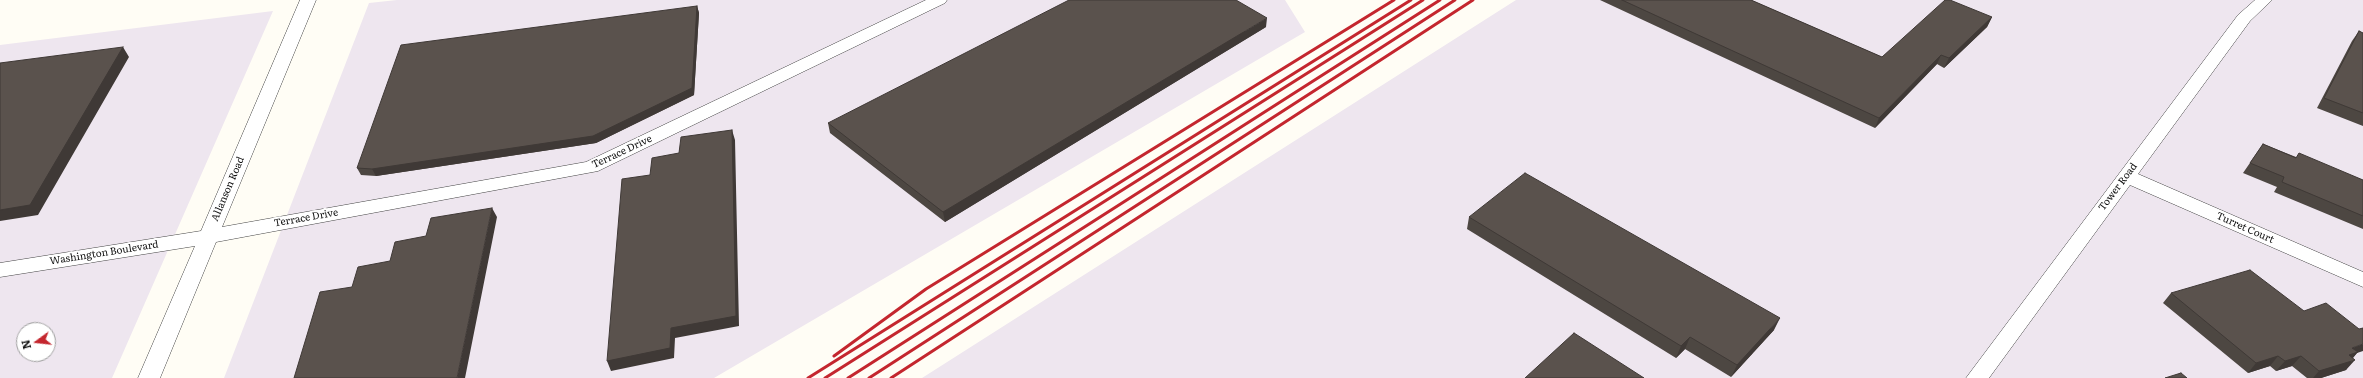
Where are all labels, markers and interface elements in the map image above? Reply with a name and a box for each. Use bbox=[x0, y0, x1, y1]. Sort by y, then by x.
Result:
street label: Terrace Drive bbox=[590, 133, 654, 171]
street label: Allanson Road bbox=[209, 155, 247, 223]
street label: Tower Road bbox=[2096, 161, 2140, 213]
street label: Terrace Drive bbox=[273, 206, 339, 230]
street label: Turret Court bbox=[2214, 210, 2276, 246]
street label: Washington Boulevard bbox=[49, 238, 159, 268]
north arrow bbox=[16, 322, 56, 362]
text: N bbox=[16, 338, 34, 351]

